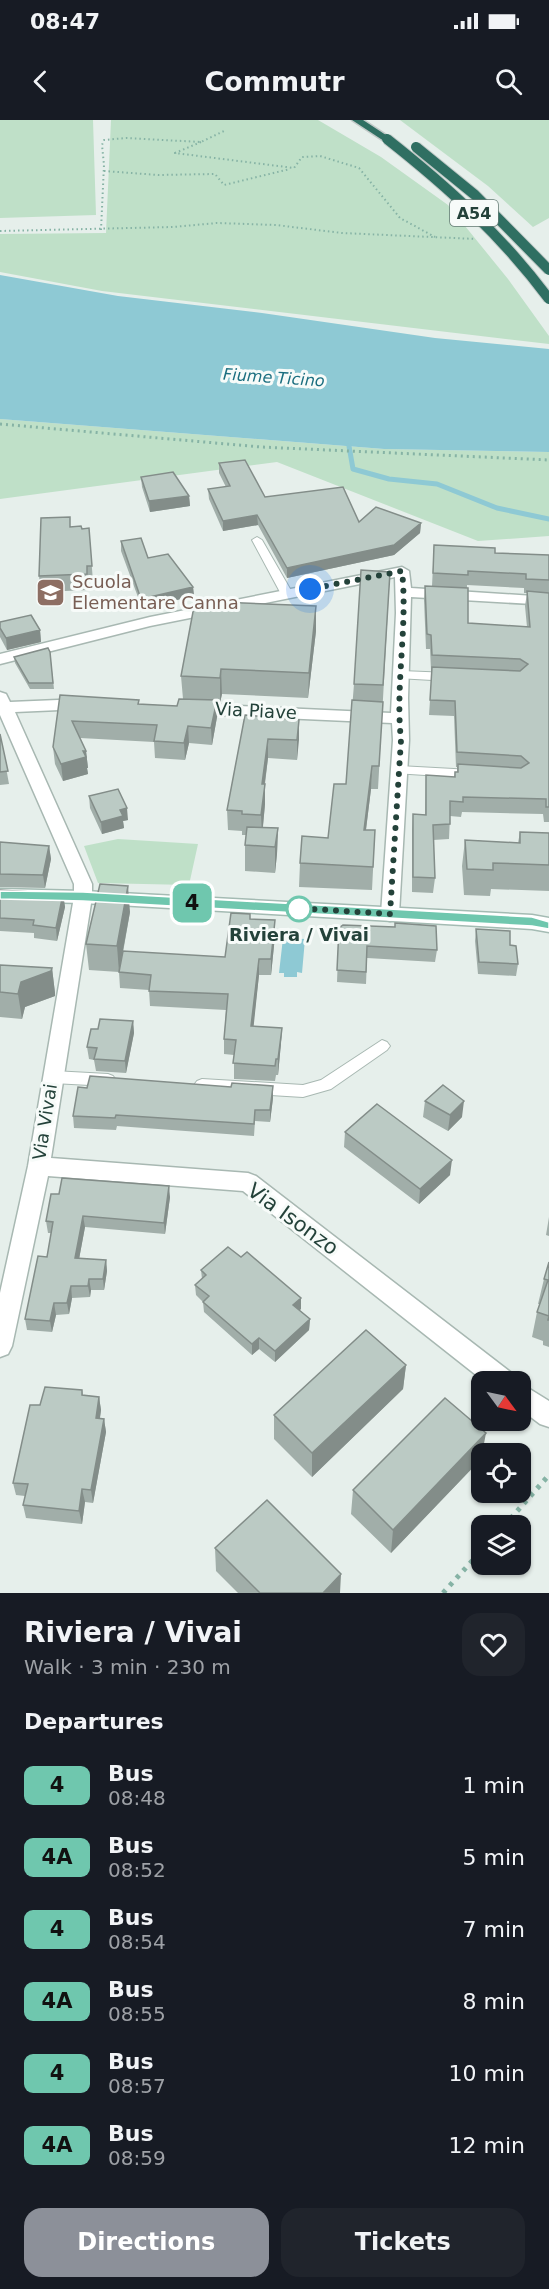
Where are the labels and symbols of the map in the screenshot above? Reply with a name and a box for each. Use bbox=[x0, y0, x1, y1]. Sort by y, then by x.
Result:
road number: A54 bbox=[450, 200, 498, 226]
water label: Fiume Ticino bbox=[223, 364, 326, 391]
place label: Scuola Elementare Canna bbox=[72, 571, 239, 613]
your location bbox=[295, 574, 325, 604]
school or university icon: Scuola Elementare Canna bbox=[35, 576, 67, 608]
street label: Via Piave bbox=[215, 698, 297, 723]
line badge: 4 bbox=[172, 884, 212, 922]
marker: Riviera / Vivai bbox=[286, 896, 312, 922]
place label: Riviera / Vivai bbox=[229, 924, 369, 945]
street label: Via Vivai bbox=[28, 1082, 61, 1162]
street label: Via Isonzo bbox=[243, 1178, 343, 1260]
north arrow bbox=[471, 1371, 531, 1431]

